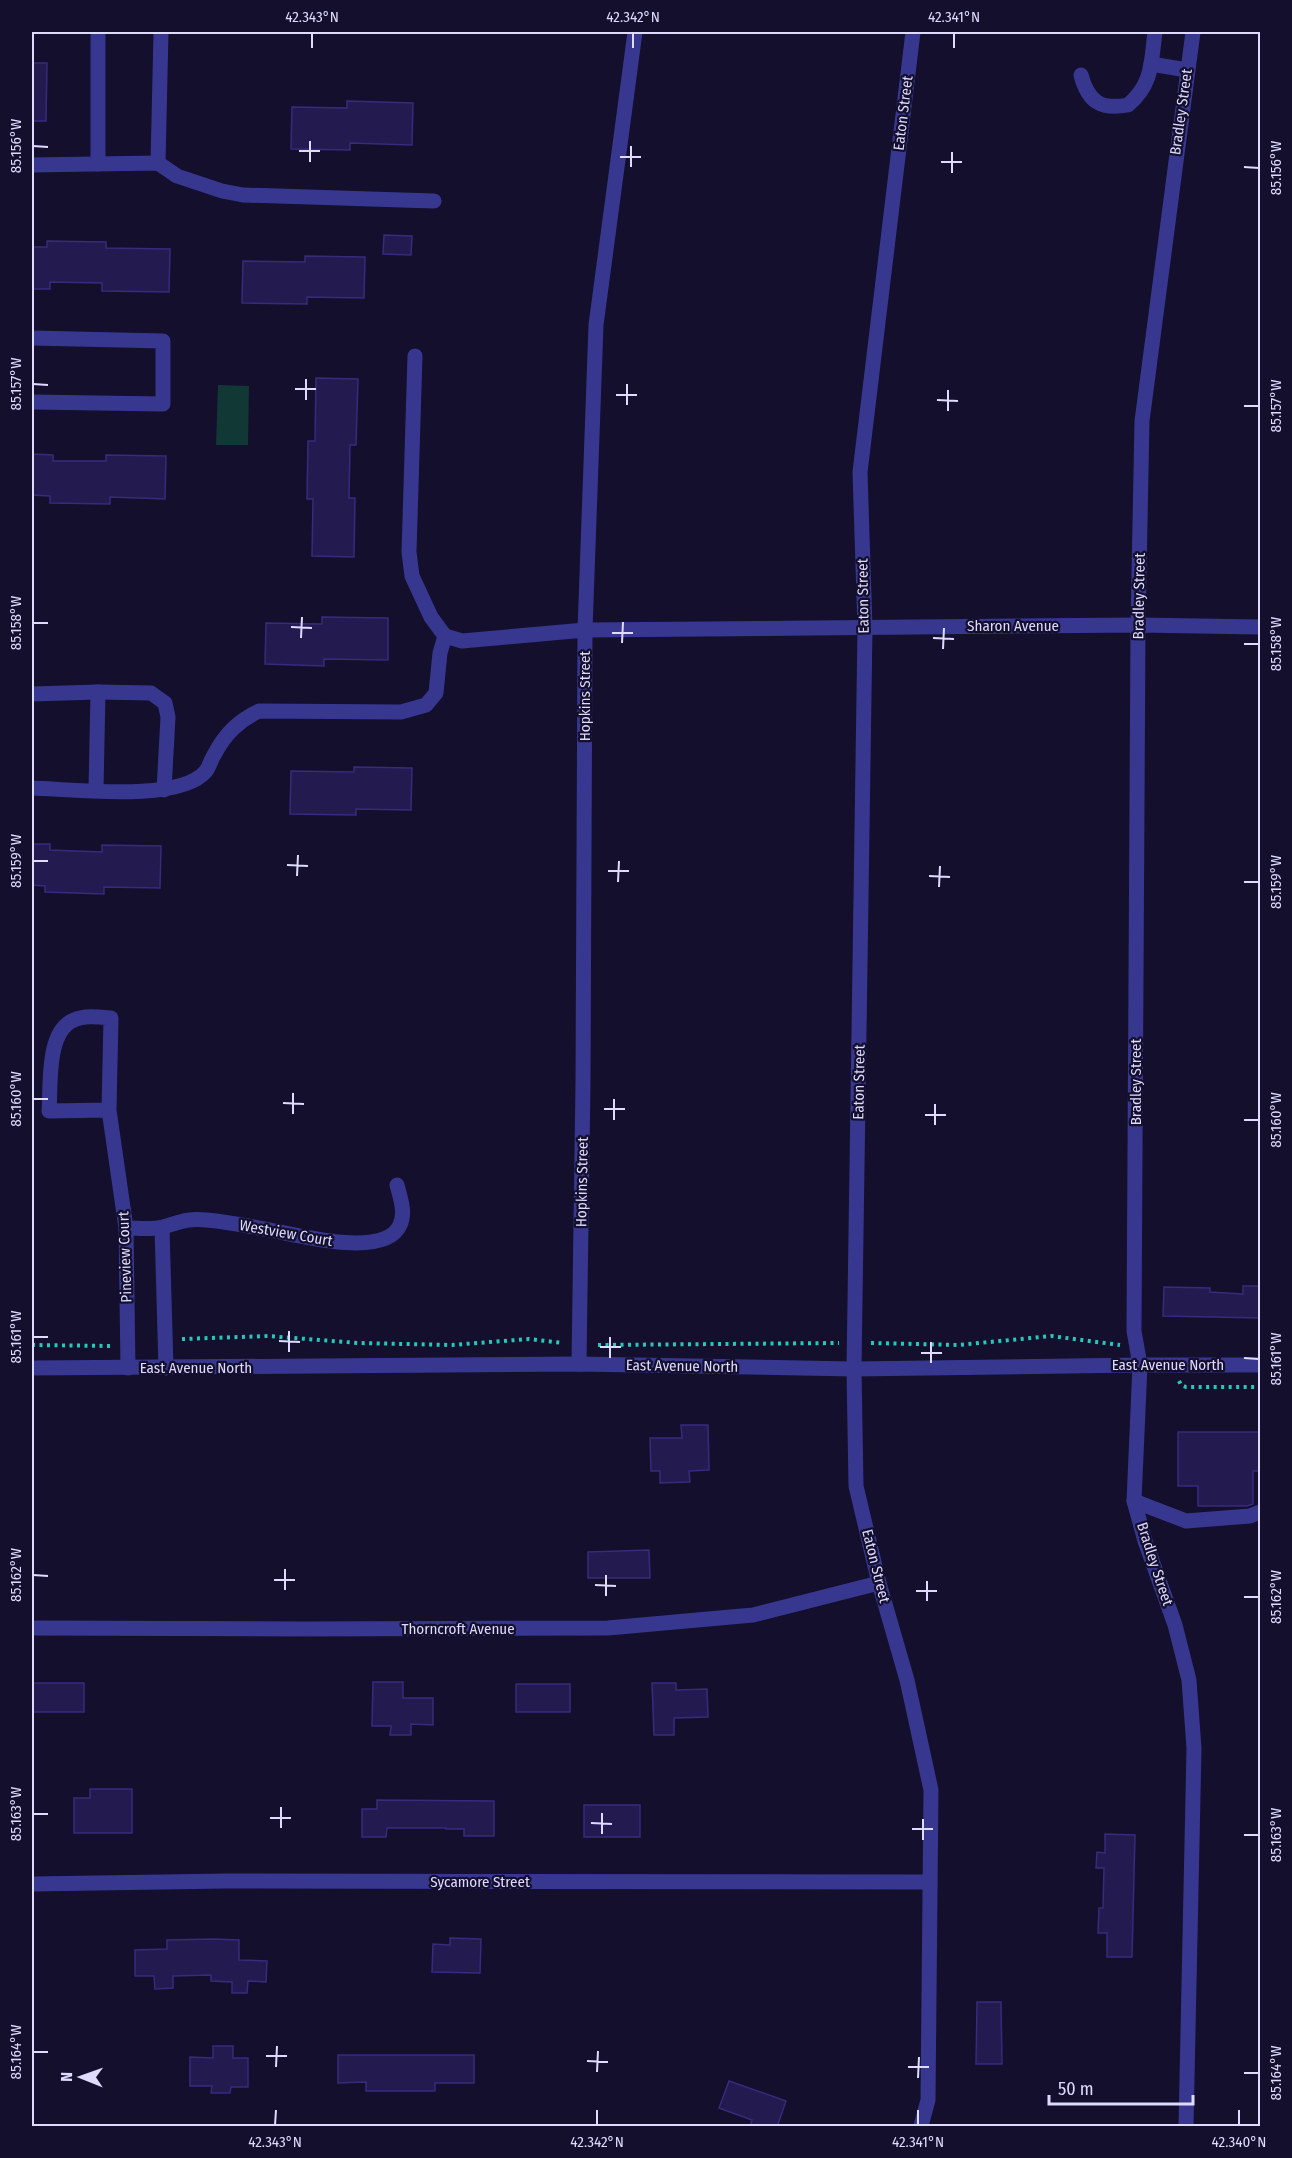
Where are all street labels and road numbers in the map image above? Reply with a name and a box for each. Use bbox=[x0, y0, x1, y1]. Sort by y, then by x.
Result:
street label: Bradley Street bbox=[1166, 68, 1196, 156]
street label: Eaton Street bbox=[889, 75, 917, 151]
street label: Bradley Street bbox=[1129, 552, 1149, 640]
street label: Eaton Street bbox=[853, 558, 873, 634]
street label: Sharon Avenue bbox=[967, 617, 1059, 635]
street label: Hopkins Street bbox=[576, 651, 594, 741]
street label: Bradley Street bbox=[1127, 1039, 1145, 1125]
street label: Eaton Street bbox=[849, 1044, 869, 1120]
street label: Hopkins Street bbox=[572, 1137, 592, 1227]
street label: Pineview Court bbox=[114, 1211, 136, 1303]
street label: Westview Court bbox=[238, 1216, 334, 1250]
street label: East Avenue North bbox=[626, 1356, 738, 1376]
street label: East Avenue North bbox=[1112, 1356, 1224, 1374]
street label: East Avenue North bbox=[140, 1359, 252, 1377]
street label: Bradley Street bbox=[1133, 1520, 1177, 1608]
street label: Eaton Street bbox=[858, 1527, 894, 1605]
street label: Thorncroft Avenue bbox=[401, 1620, 515, 1638]
street label: Sycamore Street bbox=[430, 1873, 530, 1891]

